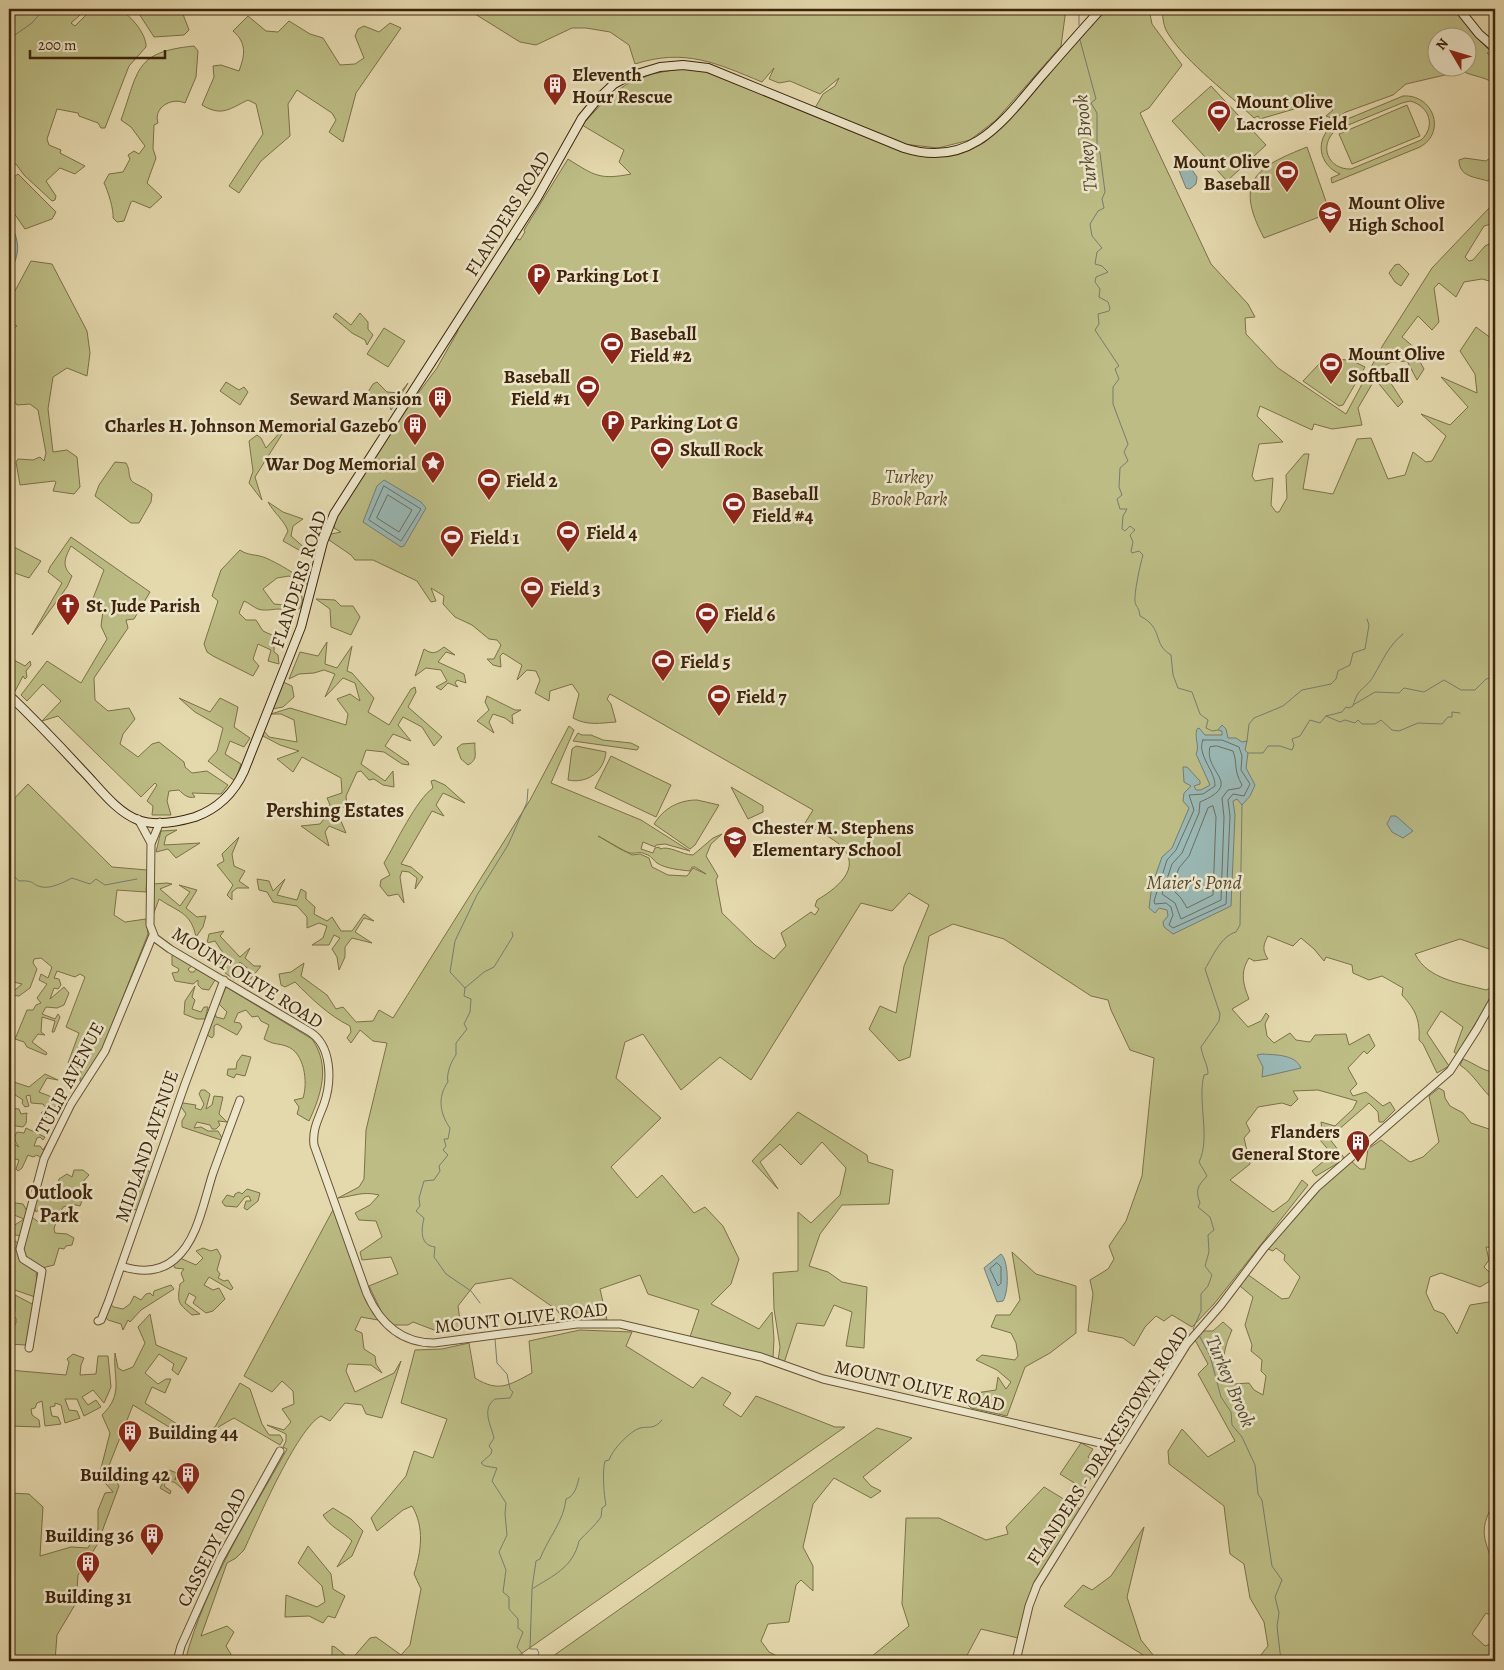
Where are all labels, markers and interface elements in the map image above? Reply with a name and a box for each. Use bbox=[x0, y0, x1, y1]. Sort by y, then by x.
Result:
scale bar bbox=[30, 28, 165, 60]
north arrow bbox=[1426, 28, 1476, 78]
text: N bbox=[1432, 34, 1453, 54]
text: 200 m bbox=[38, 35, 77, 55]
place label: Eleventh Hour Rescue bbox=[572, 62, 673, 110]
building icon: Eleventh Hour Rescue bbox=[542, 72, 568, 106]
place label: Mount Olive Lacrosse Field bbox=[1236, 89, 1348, 137]
water label: Turkey Brook bbox=[1067, 93, 1104, 193]
sports icon: Mount Olive Lacrosse Field bbox=[1206, 99, 1232, 133]
street label: FLANDERS ROAD bbox=[459, 146, 557, 281]
place label: Mount Olive Baseball bbox=[1173, 149, 1270, 197]
sports icon: Mount Olive Baseball bbox=[1274, 159, 1300, 193]
place label: Mount Olive High School bbox=[1348, 190, 1445, 238]
school or university icon: Mount Olive High School bbox=[1317, 200, 1343, 234]
parking icon: Parking Lot I bbox=[526, 262, 552, 296]
place label: Parking Lot I bbox=[556, 263, 659, 289]
place label: Baseball Field #2 bbox=[630, 321, 696, 369]
sports icon: Baseball Field #2 bbox=[599, 331, 625, 365]
place label: Mount Olive Softball bbox=[1348, 341, 1445, 389]
sports icon: Mount Olive Softball bbox=[1318, 351, 1344, 385]
place label: Baseball Field #1 bbox=[504, 364, 570, 412]
sports icon: Baseball Field #1 bbox=[575, 374, 601, 408]
building icon: Seward Mansion bbox=[427, 385, 453, 419]
place label: Seward Mansion bbox=[290, 386, 422, 412]
parking icon: Parking Lot G bbox=[600, 409, 626, 443]
place label: Parking Lot G bbox=[630, 410, 738, 436]
building icon: Charles H. Johnson Memorial Gazebo bbox=[402, 412, 428, 446]
place label: Charles H. Johnson Memorial Gazebo bbox=[105, 413, 398, 439]
sports icon: Skull Rock bbox=[649, 436, 675, 470]
place label: Skull Rock bbox=[680, 437, 763, 463]
place icon: War Dog Memorial bbox=[420, 450, 446, 484]
place label: War Dog Memorial bbox=[264, 451, 416, 477]
park label: Turkey Brook Park bbox=[870, 464, 948, 512]
sports icon: Field 2 bbox=[476, 467, 502, 501]
place label: Field 2 bbox=[506, 468, 558, 494]
place label: Baseball Field #4 bbox=[752, 481, 818, 529]
sports icon: Baseball Field #4 bbox=[721, 491, 747, 525]
street label: FLANDERS ROAD bbox=[264, 507, 333, 652]
sports icon: Field 4 bbox=[555, 519, 581, 553]
place label: Field 4 bbox=[586, 520, 637, 546]
sports icon: Field 1 bbox=[439, 524, 465, 558]
place label: Field 1 bbox=[470, 525, 519, 551]
sports icon: Field 3 bbox=[519, 575, 545, 609]
place label: Field 3 bbox=[550, 576, 601, 602]
church icon: St. Jude Parish bbox=[55, 592, 81, 626]
place label: St. Jude Parish bbox=[86, 593, 200, 619]
sports icon: Field 6 bbox=[694, 601, 720, 635]
place label: Field 6 bbox=[724, 602, 775, 628]
sports icon: Field 5 bbox=[650, 648, 676, 682]
place label: Field 5 bbox=[680, 649, 731, 675]
sports icon: Field 7 bbox=[706, 683, 732, 717]
place label: Field 7 bbox=[736, 684, 787, 710]
district label: Pershing Estates bbox=[266, 797, 404, 824]
place label: Chester M. Stephens Elementary School bbox=[752, 815, 914, 863]
school or university icon: Chester M. Stephens Elementary School bbox=[722, 825, 748, 859]
water label: Maier's Pond bbox=[1146, 869, 1242, 896]
street label: MOUNT OLIVE ROAD bbox=[167, 921, 328, 1035]
street label: TULIP AVENUE bbox=[29, 1017, 111, 1140]
street label: MIDLAND AVENUE bbox=[109, 1067, 185, 1226]
place label: Flanders General Store bbox=[1232, 1119, 1340, 1167]
building icon: Flanders General Store bbox=[1345, 1129, 1371, 1163]
district label: Outlook Park bbox=[25, 1179, 93, 1229]
street label: MOUNT OLIVE ROAD bbox=[433, 1296, 609, 1340]
street label: FLANDERS - DRAKESTOWN ROAD bbox=[1020, 1321, 1195, 1570]
water label: Turkey Brook bbox=[1199, 1331, 1262, 1431]
street label: MOUNT OLIVE ROAD bbox=[832, 1354, 1008, 1418]
building icon: Building 44 bbox=[117, 1419, 143, 1453]
place label: Building 44 bbox=[148, 1420, 238, 1446]
building icon: Building 42 bbox=[175, 1461, 201, 1495]
place label: Building 42 bbox=[80, 1462, 170, 1488]
street label: CASSEDY ROAD bbox=[171, 1484, 253, 1611]
building icon: Building 36 bbox=[139, 1522, 165, 1556]
place label: Building 36 bbox=[45, 1523, 134, 1549]
building icon: Building 31 bbox=[75, 1550, 101, 1584]
place label: Building 31 bbox=[44, 1584, 132, 1610]

